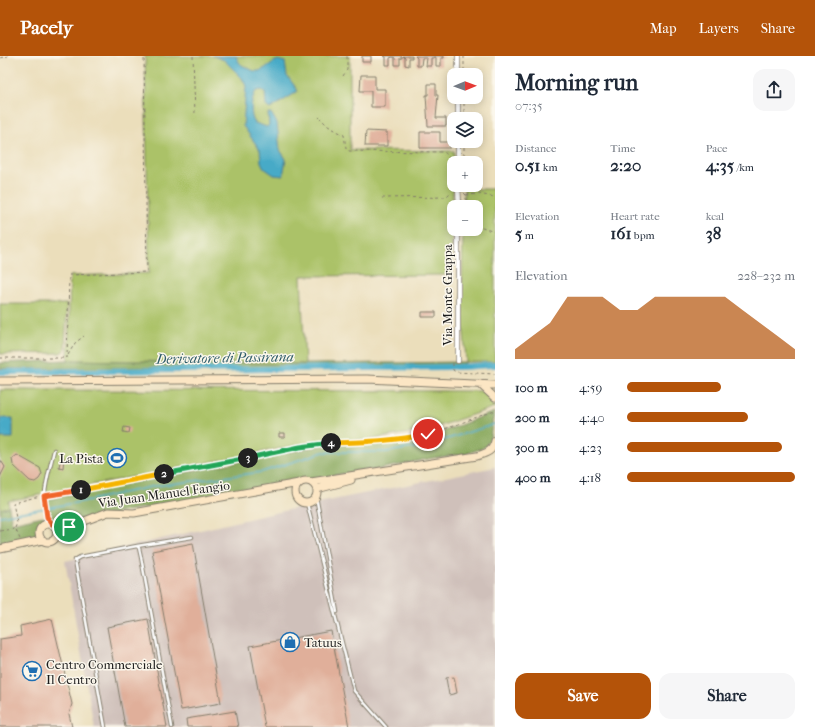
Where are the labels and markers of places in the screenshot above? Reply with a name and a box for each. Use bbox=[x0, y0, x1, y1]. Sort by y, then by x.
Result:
pin bbox=[411, 417, 445, 451]
pin: 4 bbox=[321, 433, 341, 453]
sports icon: La Pista bbox=[106, 447, 128, 469]
pin: 3 bbox=[238, 448, 258, 468]
place label: La Pista bbox=[59, 451, 104, 466]
pin: 2 bbox=[154, 464, 174, 484]
pin: 1 bbox=[71, 480, 91, 500]
pin bbox=[52, 510, 86, 544]
shop icon: Tatuus bbox=[279, 631, 301, 653]
place label: Tatuus bbox=[304, 635, 342, 650]
place label: Centro Commerciale Il Centro bbox=[46, 657, 163, 687]
supermarket icon: Centro Commerciale Il Centro bbox=[21, 660, 43, 682]

